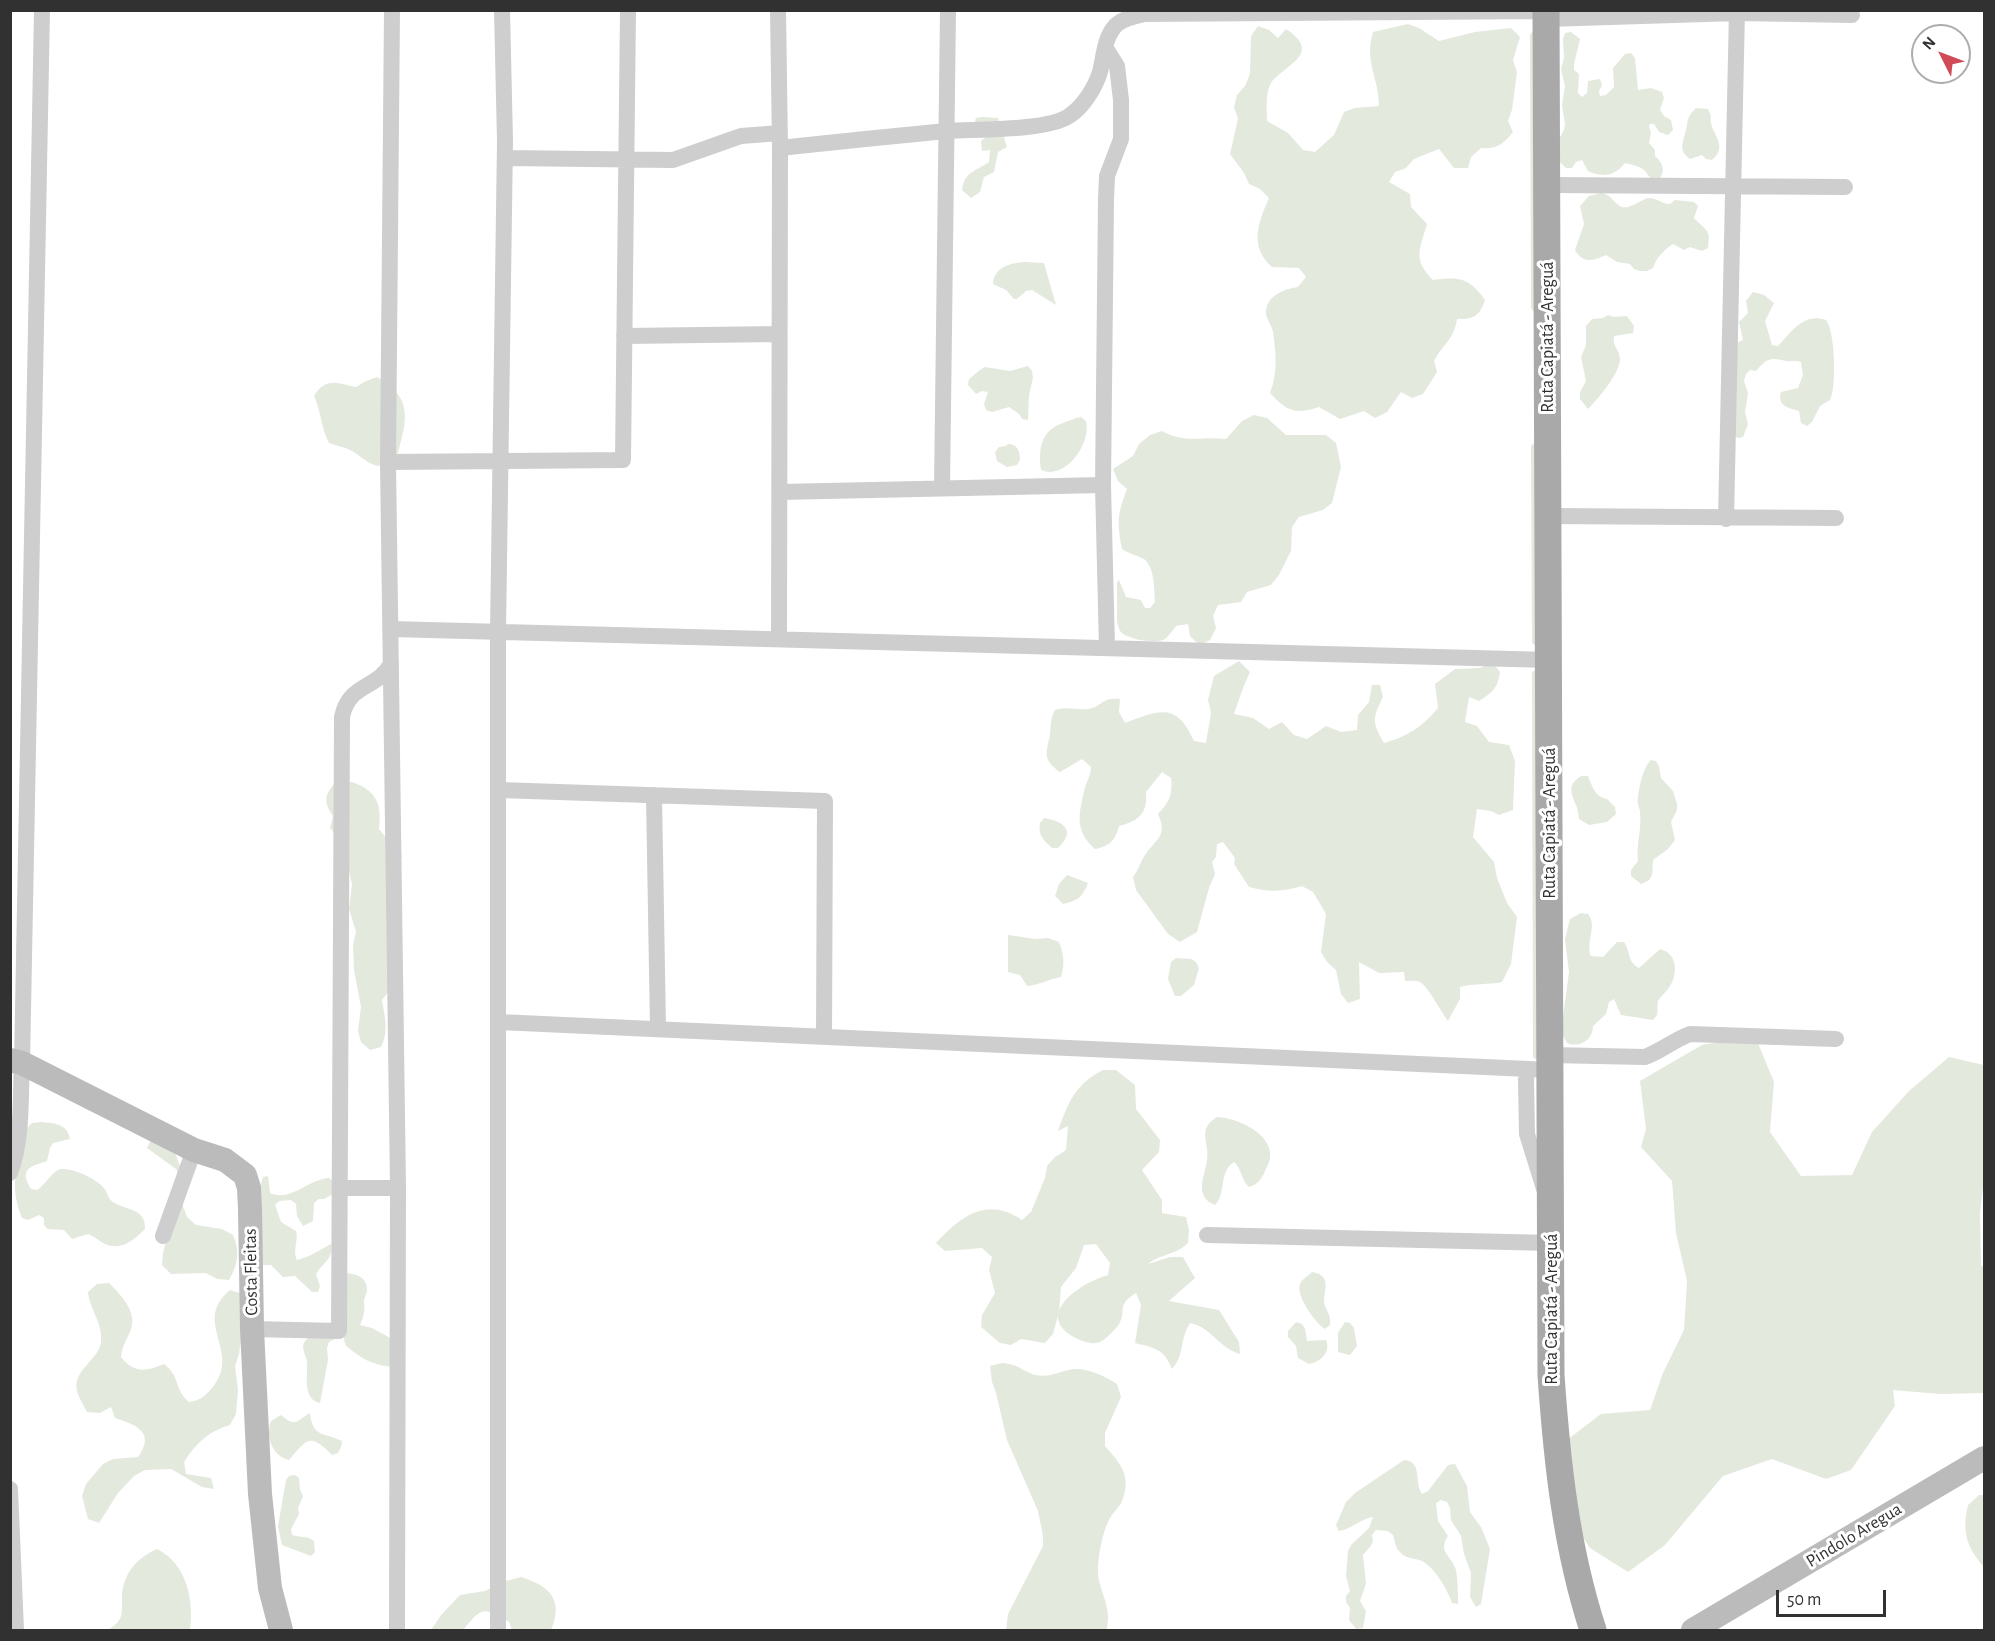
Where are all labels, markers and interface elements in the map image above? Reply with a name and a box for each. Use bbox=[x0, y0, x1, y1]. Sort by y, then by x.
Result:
north arrow bbox=[1911, 24, 1971, 84]
text: N bbox=[1919, 34, 1939, 53]
street label: Ruta Capiatá - Areguá bbox=[1537, 261, 1559, 413]
street label: Ruta Capiatá - Areguá bbox=[1539, 747, 1561, 899]
street label: Costa Fleitas bbox=[239, 1228, 263, 1316]
street label: Ruta Capiatá - Areguá bbox=[1541, 1233, 1563, 1385]
street label: Pindolo Aregua bbox=[1802, 1498, 1906, 1572]
scale bar bbox=[1779, 1578, 1888, 1616]
text: 50 m bbox=[1787, 1591, 1821, 1609]

